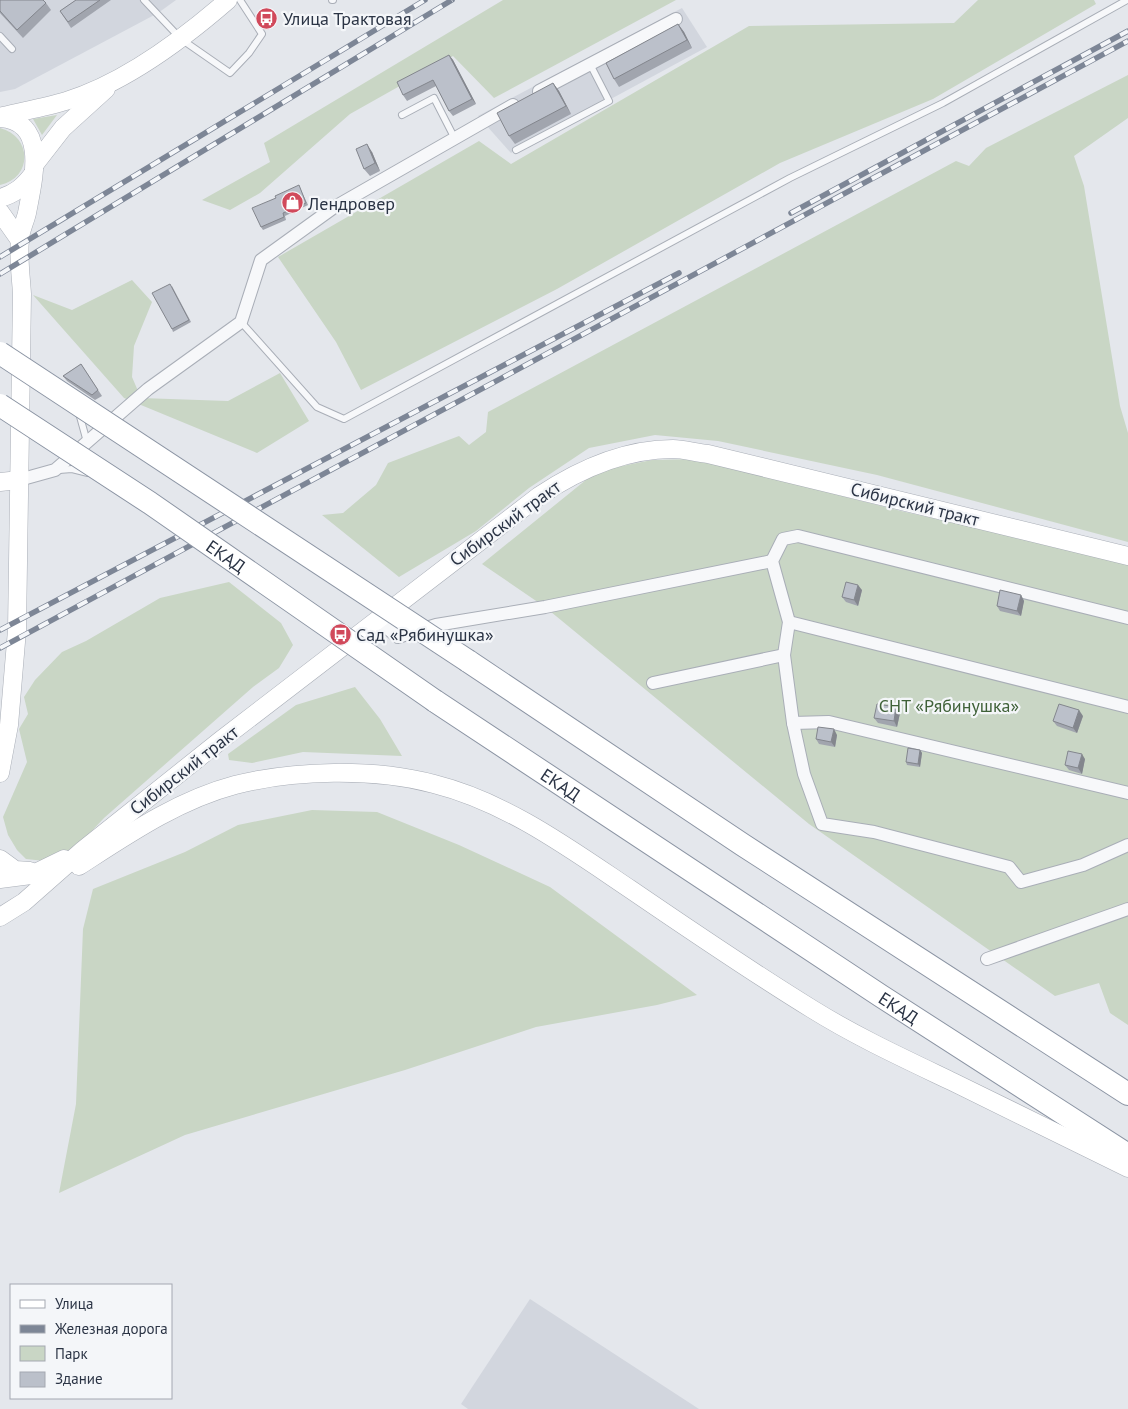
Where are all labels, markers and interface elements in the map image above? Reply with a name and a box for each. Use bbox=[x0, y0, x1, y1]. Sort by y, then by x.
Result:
bus stop icon: Улица Трактовая bbox=[255, 6, 279, 30]
place label: Улица Трактовая bbox=[283, 7, 412, 30]
shop icon: Лендровер bbox=[280, 191, 304, 215]
place label: Лендровер bbox=[307, 192, 395, 215]
street label: Сибирский тракт bbox=[445, 475, 566, 571]
street label: Сибирский тракт bbox=[848, 477, 982, 531]
street label: ЕКАД bbox=[202, 534, 251, 578]
bus stop icon: Сад «Рябинушка» bbox=[328, 622, 352, 646]
place label: Сад «Рябинушка» bbox=[356, 623, 494, 646]
park label: СНТ «Рябинушка» bbox=[879, 694, 1019, 717]
street label: Сибирский тракт bbox=[125, 720, 244, 820]
street label: ЕКАД bbox=[537, 763, 585, 806]
street label: ЕКАД bbox=[875, 986, 923, 1029]
legend bbox=[10, 1284, 172, 1399]
text: Улица bbox=[55, 1294, 93, 1313]
text: Железная дорога bbox=[54, 1319, 168, 1338]
text: Парк bbox=[55, 1344, 88, 1363]
text: Здание bbox=[55, 1369, 103, 1388]

